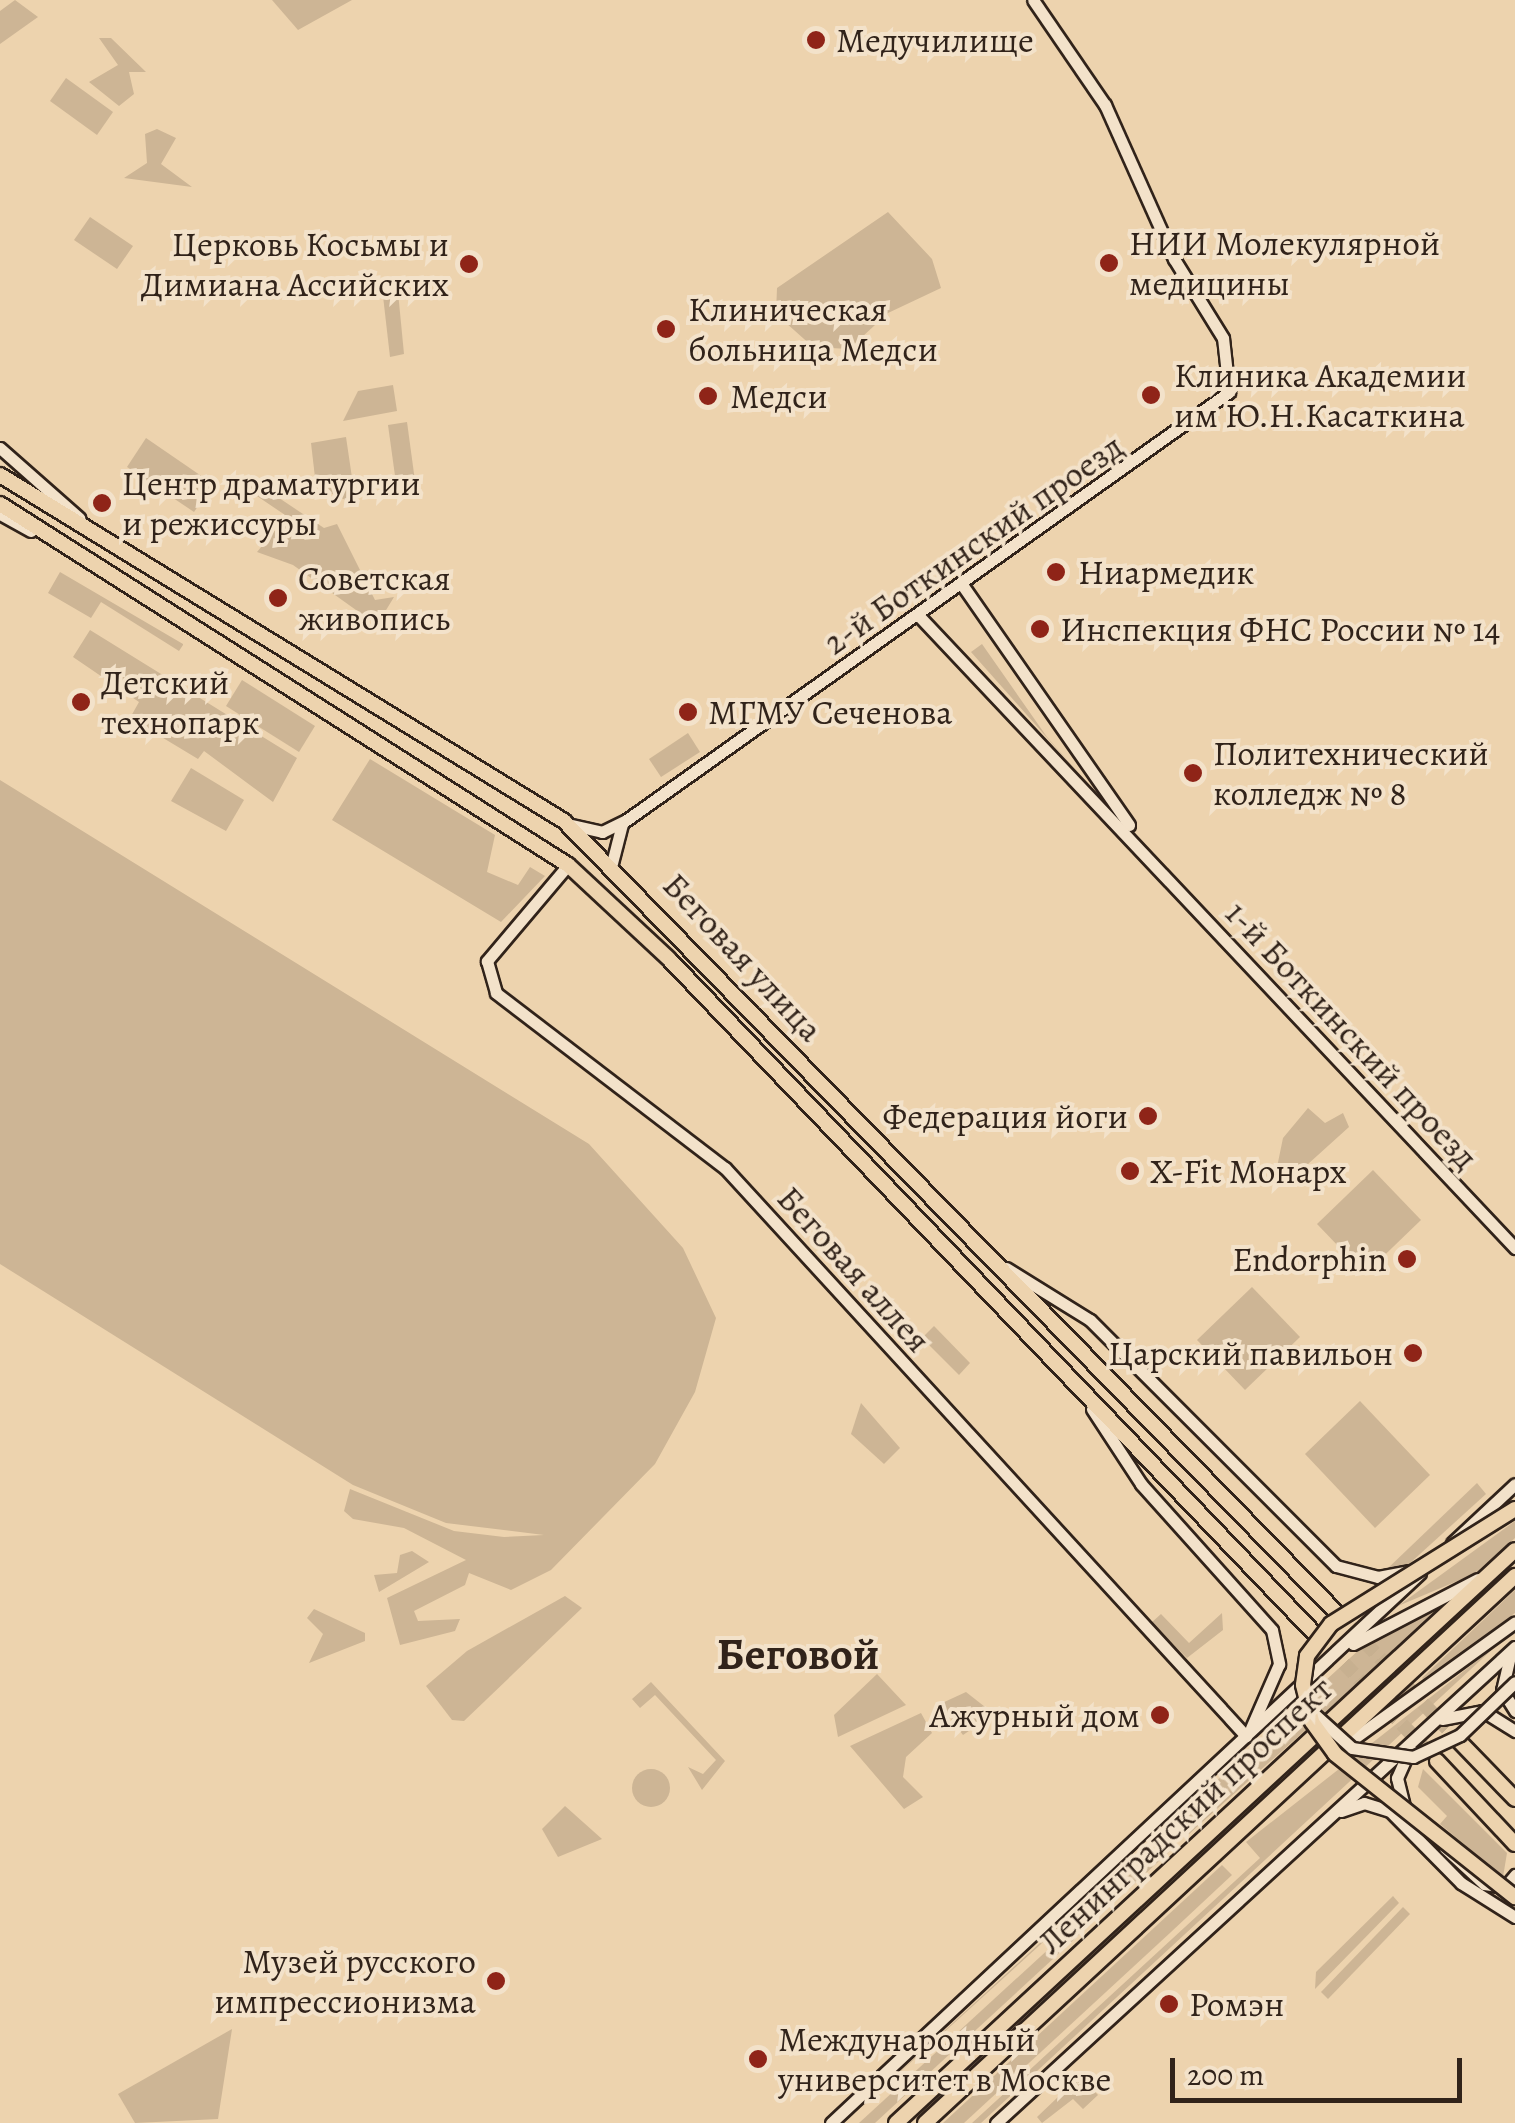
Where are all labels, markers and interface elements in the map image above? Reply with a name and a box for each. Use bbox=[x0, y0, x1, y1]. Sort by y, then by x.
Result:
place label: Медучилище bbox=[836, 19, 1034, 61]
marker: Медучилище bbox=[805, 29, 827, 51]
place label: НИИ Молекулярной медицины bbox=[1129, 222, 1440, 304]
place label: Церковь Косьмы и Димиана Ассийских bbox=[141, 223, 449, 305]
marker: НИИ Молекулярной медицины bbox=[1098, 252, 1120, 274]
marker: Церковь Косьмы и Димиана Ассийских bbox=[458, 253, 480, 275]
place label: Клиническая больница Медси bbox=[688, 288, 938, 370]
marker: Клиническая больница Медси bbox=[653, 316, 679, 342]
place label: Клиника Академии им Ю.Н.Касаткина bbox=[1174, 354, 1467, 436]
place label: Медси bbox=[730, 375, 828, 417]
marker: Клиника Академии им Ю.Н.Касаткина bbox=[1138, 382, 1164, 408]
marker: Медси bbox=[695, 383, 721, 409]
street label: 2-й Боткинский проезд bbox=[815, 425, 1131, 663]
place label: Центр драматургии и режиссуры bbox=[122, 462, 421, 544]
marker: Центр драматургии и режиссуры bbox=[91, 492, 113, 514]
place label: Ниармедик bbox=[1078, 551, 1254, 593]
place label: Советская живопись bbox=[298, 557, 451, 639]
marker: Ниармедик bbox=[1043, 559, 1069, 585]
marker: Советская живопись bbox=[267, 587, 289, 609]
place label: Инспекция ФНС России № 14 bbox=[1060, 608, 1500, 650]
marker: Инспекция ФНС России № 14 bbox=[1029, 618, 1051, 640]
place label: Детский технопарк bbox=[101, 661, 260, 743]
marker: Детский технопарк bbox=[70, 691, 92, 713]
place label: МГМУ Сеченова bbox=[708, 691, 952, 733]
marker: МГМУ Сеченова bbox=[677, 701, 699, 723]
place label: Политехнический колледж № 8 bbox=[1213, 732, 1489, 814]
marker: Политехнический колледж № 8 bbox=[1182, 762, 1204, 784]
street label: Беговая улица bbox=[654, 864, 832, 1050]
street label: 1-й Боткинский проезд bbox=[1217, 892, 1487, 1178]
place label: Федерация йоги bbox=[883, 1095, 1128, 1137]
marker: Федерация йоги bbox=[1137, 1105, 1159, 1127]
place label: X-Fit Монарх bbox=[1150, 1150, 1347, 1192]
marker: X-Fit Монарх bbox=[1119, 1160, 1141, 1182]
street label: Беговая аллея bbox=[769, 1177, 939, 1361]
place label: Endorphin bbox=[1232, 1238, 1387, 1280]
marker: Endorphin bbox=[1396, 1248, 1418, 1270]
place label: Царский павильон bbox=[1108, 1332, 1393, 1374]
marker: Царский павильон bbox=[1402, 1342, 1424, 1364]
district label: Беговой bbox=[717, 1628, 879, 1682]
street label: Ленинградский проспект bbox=[1029, 1667, 1341, 1963]
place label: Ажурный дом bbox=[929, 1694, 1140, 1736]
marker: Ажурный дом bbox=[1149, 1704, 1171, 1726]
place label: Музей русского импрессионизма bbox=[214, 1940, 476, 2022]
marker: Музей русского импрессионизма bbox=[485, 1970, 507, 1992]
place label: Ромэн bbox=[1189, 1983, 1284, 2025]
marker: Ромэн bbox=[1158, 1993, 1180, 2015]
place label: Международный университет в Москве bbox=[778, 2018, 1111, 2100]
scale bar bbox=[1175, 2038, 1468, 2100]
marker: Международный университет в Москве bbox=[747, 2048, 769, 2070]
text: 200 m bbox=[1187, 2055, 1264, 2095]

